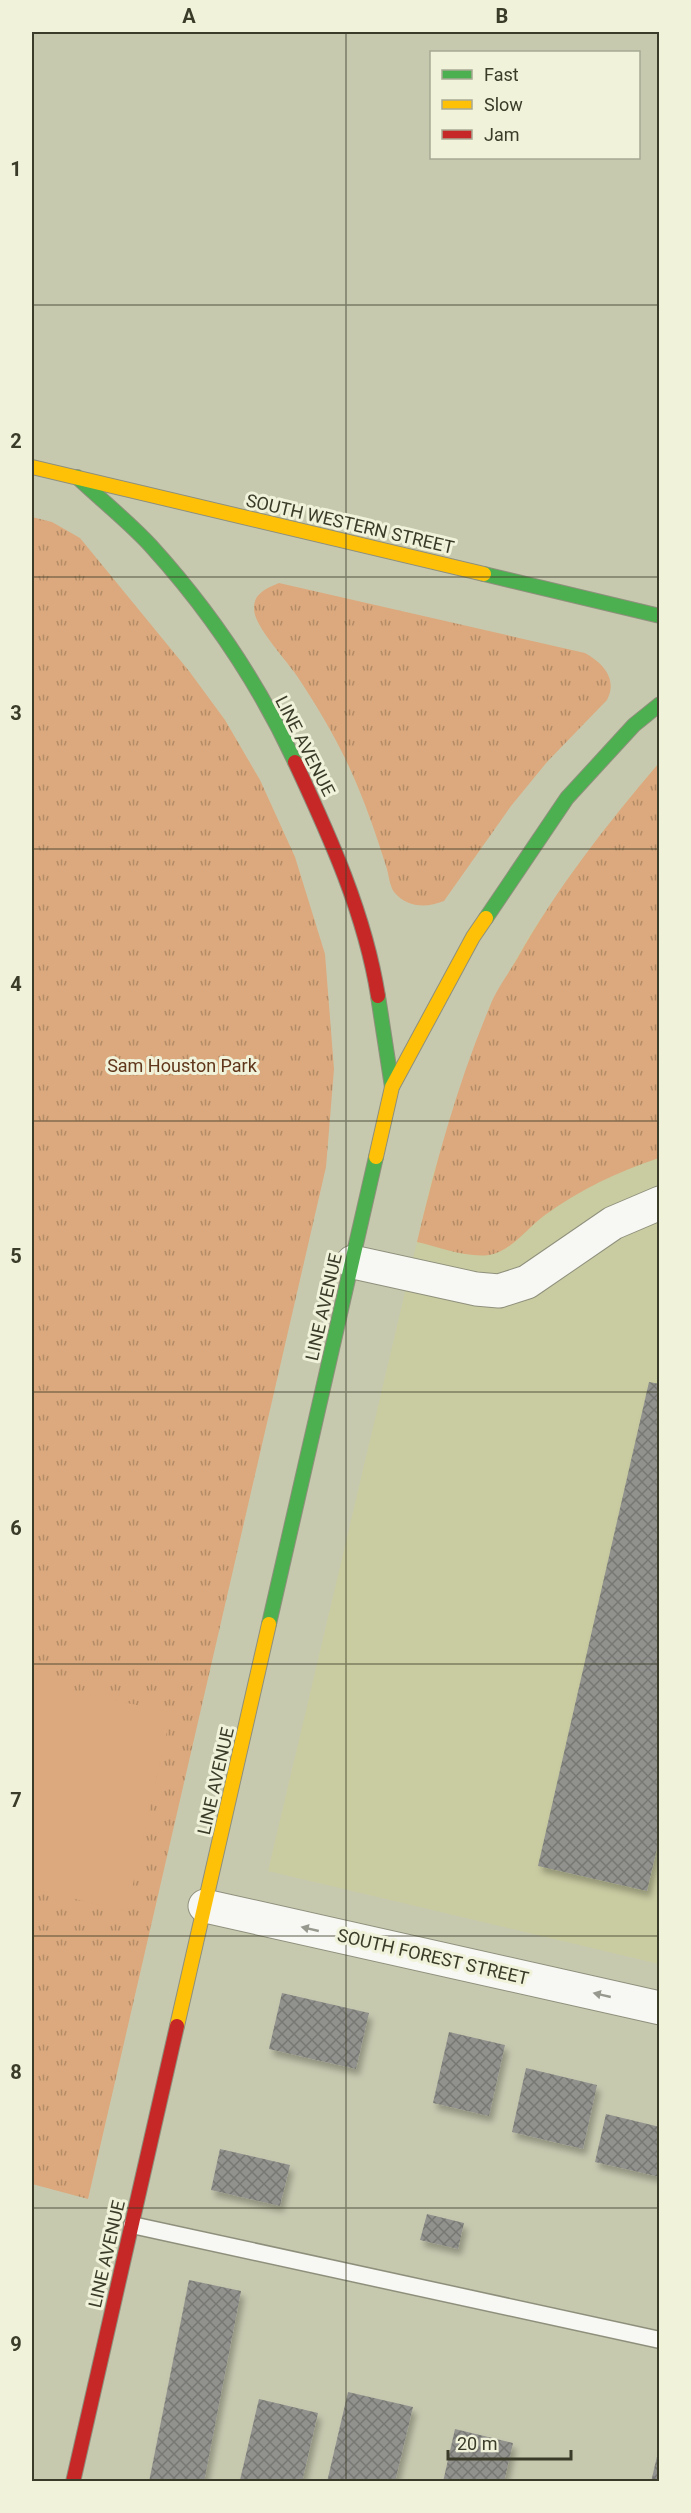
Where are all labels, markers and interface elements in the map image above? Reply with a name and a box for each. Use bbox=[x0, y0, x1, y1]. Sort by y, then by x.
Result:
text: A bbox=[182, 4, 196, 28]
text: B bbox=[496, 4, 508, 28]
legend bbox=[430, 51, 640, 159]
text: Fast bbox=[484, 64, 519, 85]
text: Slow bbox=[484, 94, 523, 115]
text: Jam bbox=[484, 124, 520, 145]
text: 1 bbox=[10, 157, 22, 181]
text: 2 bbox=[10, 429, 22, 453]
street label: SOUTH WESTERN STREET bbox=[244, 489, 456, 558]
street label: LINE AVENUE bbox=[271, 692, 340, 799]
text: 3 bbox=[10, 701, 22, 725]
text: 4 bbox=[10, 972, 22, 996]
park label: Sam Houston Park bbox=[107, 1055, 258, 1076]
text: 5 bbox=[10, 1244, 22, 1268]
street label: LINE AVENUE bbox=[301, 1251, 346, 1363]
text: 6 bbox=[10, 1516, 22, 1540]
street label: LINE AVENUE bbox=[193, 1725, 238, 1837]
text: 7 bbox=[10, 1788, 22, 1812]
one-way arrow bbox=[301, 1923, 319, 1933]
street label: SOUTH FOREST STREET bbox=[335, 1924, 531, 1989]
one-way arrow bbox=[593, 1990, 612, 1999]
text: 8 bbox=[10, 2060, 22, 2084]
street label: LINE AVENUE bbox=[84, 2198, 129, 2310]
text: 9 bbox=[10, 2332, 22, 2356]
scale bar bbox=[448, 2423, 571, 2461]
text: 20 m bbox=[457, 2433, 497, 2454]

